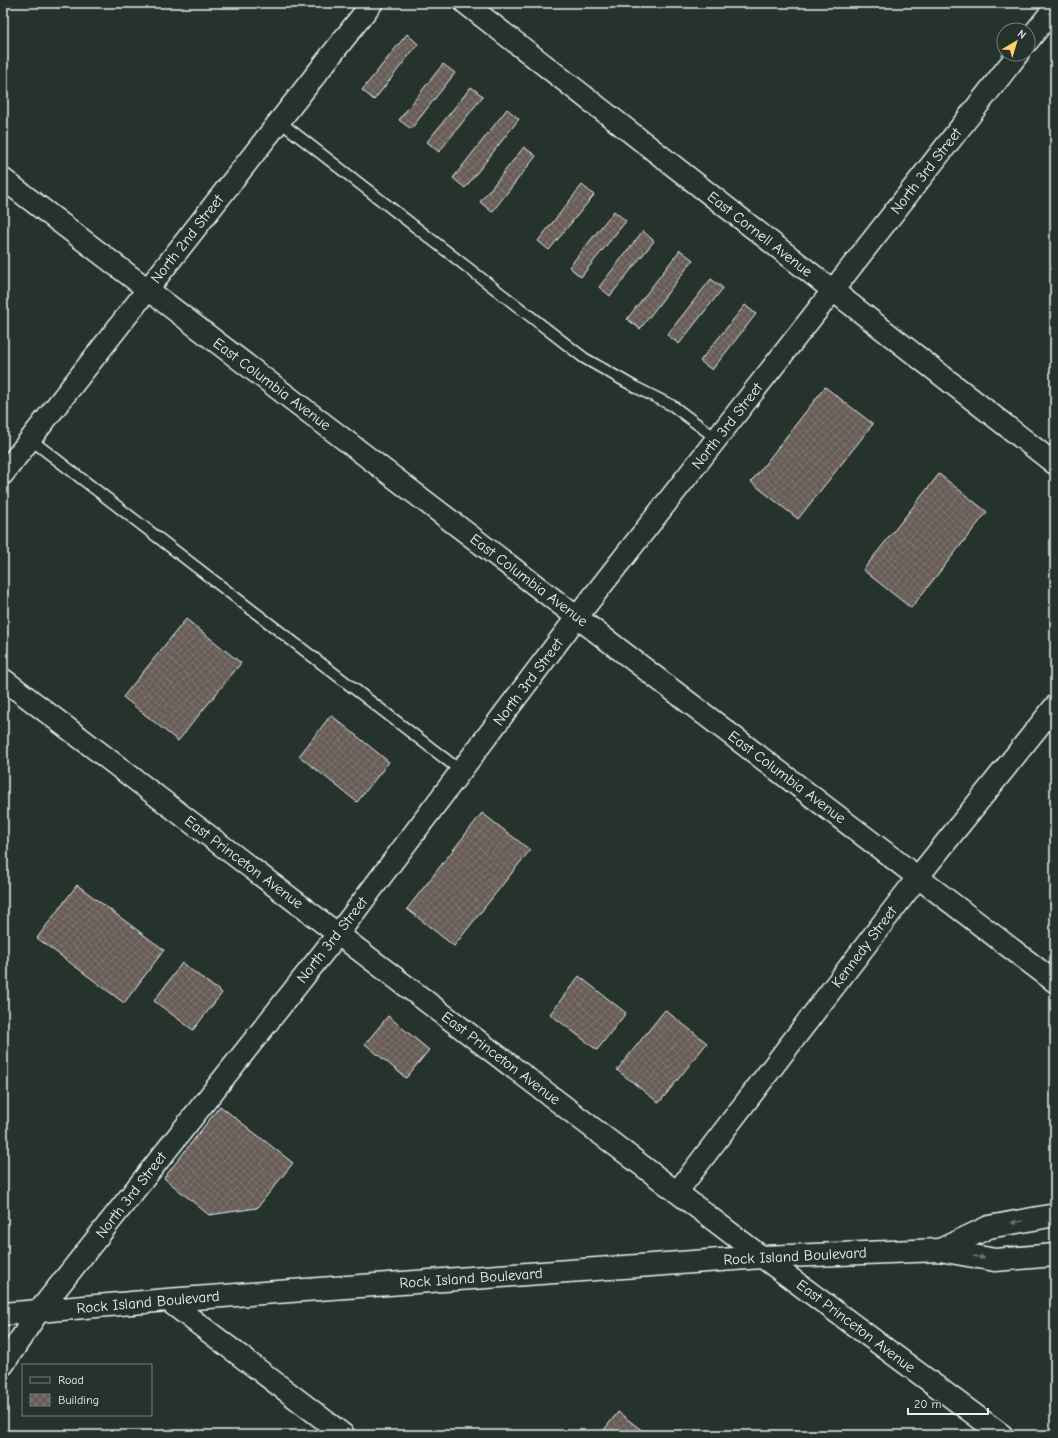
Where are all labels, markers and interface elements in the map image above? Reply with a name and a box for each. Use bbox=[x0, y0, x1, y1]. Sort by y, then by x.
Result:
north arrow bbox=[996, 22, 1036, 62]
text: N bbox=[1015, 27, 1029, 42]
street label: North 3rd Street bbox=[887, 124, 966, 218]
street label: East Cornell Avenue bbox=[704, 187, 817, 281]
street label: North 2nd Street bbox=[147, 190, 228, 287]
street label: East Columbia Avenue bbox=[210, 334, 335, 434]
street label: North 3rd Street bbox=[688, 379, 767, 473]
street label: East Columbia Avenue bbox=[467, 530, 592, 630]
street label: North 3rd Street bbox=[489, 634, 567, 729]
street label: East Columbia Avenue bbox=[725, 727, 850, 827]
street label: East Princeton Avenue bbox=[181, 812, 307, 913]
street label: North 3rd Street bbox=[293, 893, 372, 987]
street label: Kennedy Street bbox=[828, 902, 901, 991]
street label: East Princeton Avenue bbox=[438, 1008, 564, 1109]
street label: North 3rd Street bbox=[92, 1148, 171, 1242]
one-way arrow bbox=[1011, 1219, 1023, 1225]
street label: Rock Island Boulevard bbox=[723, 1243, 867, 1269]
one-way arrow bbox=[973, 1254, 985, 1260]
street label: Rock Island Boulevard bbox=[399, 1264, 543, 1292]
street label: East Princeton Avenue bbox=[793, 1276, 919, 1377]
street label: Rock Island Boulevard bbox=[76, 1287, 220, 1317]
legend bbox=[22, 1364, 152, 1416]
text: Road bbox=[58, 1373, 84, 1387]
scale bar bbox=[908, 1390, 988, 1416]
text: Building bbox=[58, 1393, 99, 1407]
text: 20 m bbox=[914, 1397, 942, 1411]

